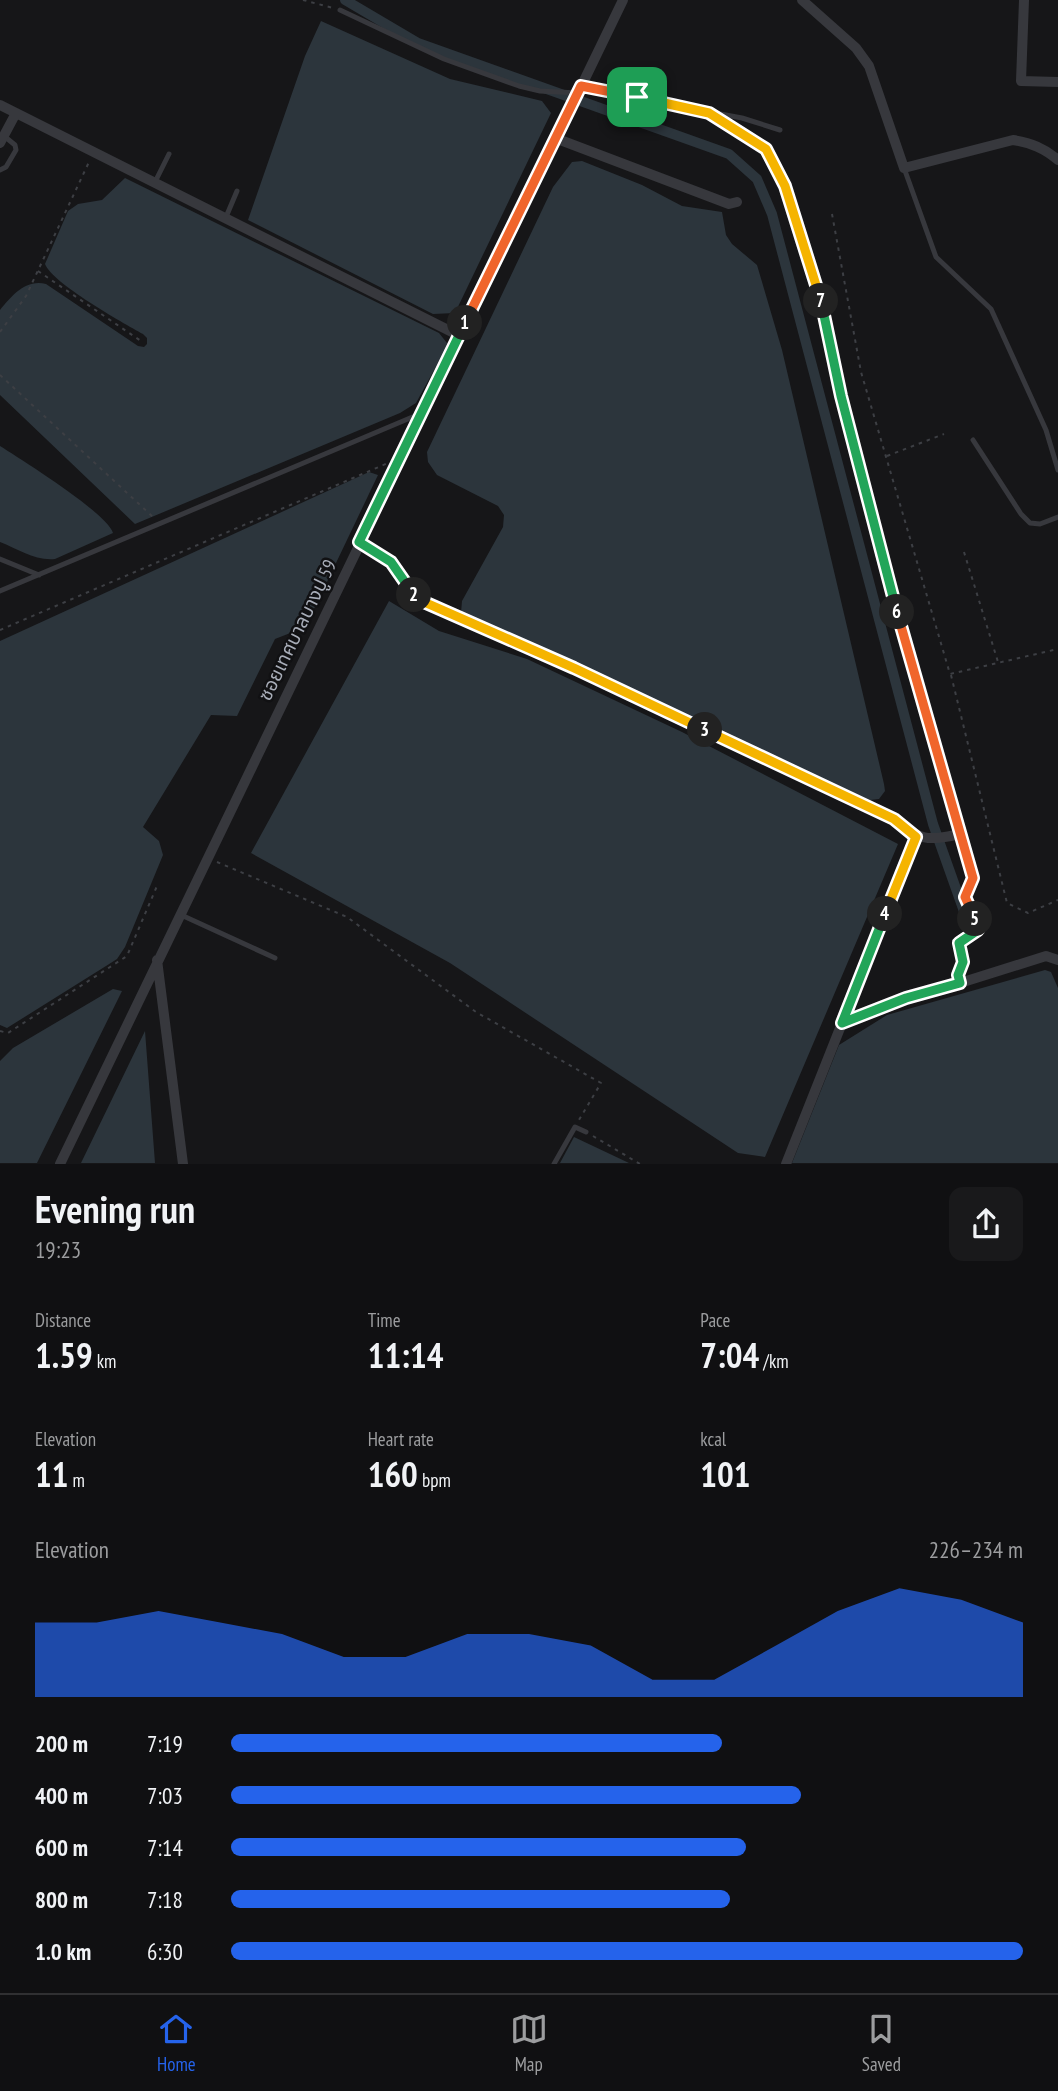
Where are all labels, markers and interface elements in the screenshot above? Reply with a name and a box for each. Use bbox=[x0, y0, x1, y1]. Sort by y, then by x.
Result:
pin bbox=[607, 67, 667, 127]
icon: arrive bbox=[618, 78, 656, 116]
pin: 7 bbox=[804, 284, 838, 318]
text: 7 bbox=[816, 288, 825, 312]
pin: 1 bbox=[448, 306, 482, 340]
text: 1 bbox=[460, 310, 469, 334]
street label: ซอยเทศบาลบางปู 59 bbox=[252, 556, 342, 705]
pin: 2 bbox=[396, 578, 432, 612]
text: 2 bbox=[409, 582, 418, 606]
pin: 6 bbox=[880, 594, 914, 630]
text: 6 bbox=[892, 599, 901, 623]
pin: 3 bbox=[688, 712, 722, 748]
text: 3 bbox=[700, 717, 709, 741]
pin: 4 bbox=[868, 897, 903, 932]
text: 4 bbox=[880, 901, 889, 925]
pin: 5 bbox=[958, 902, 992, 936]
text: 5 bbox=[970, 906, 979, 930]
text: Evening run bbox=[35, 1184, 195, 1233]
button: share bbox=[949, 1187, 1023, 1261]
text: 19:23 bbox=[35, 1235, 81, 1264]
text: Distance bbox=[35, 1308, 91, 1332]
text: Time bbox=[368, 1308, 401, 1332]
text: Pace bbox=[700, 1308, 730, 1332]
text: 1.59 bbox=[35, 1332, 93, 1378]
text: 11:14 bbox=[368, 1332, 443, 1378]
text: 7:04 bbox=[700, 1332, 759, 1378]
text: km bbox=[93, 1349, 116, 1373]
text: /km bbox=[759, 1349, 789, 1373]
text: Elevation bbox=[35, 1427, 96, 1451]
text: Heart rate bbox=[368, 1427, 434, 1451]
text: kcal bbox=[700, 1427, 726, 1451]
text: 11 bbox=[35, 1451, 68, 1497]
text: 160 bbox=[368, 1451, 418, 1497]
text: 101 bbox=[700, 1451, 751, 1497]
text: m bbox=[68, 1468, 85, 1492]
text: bpm bbox=[418, 1468, 451, 1492]
text: Elevation bbox=[35, 1535, 109, 1564]
text: 226–234 m bbox=[929, 1535, 1023, 1564]
text: 200 m bbox=[35, 1729, 88, 1758]
text: 7:19 bbox=[147, 1729, 183, 1758]
text: 400 m bbox=[35, 1781, 88, 1810]
text: 7:03 bbox=[147, 1781, 183, 1810]
text: 600 m bbox=[35, 1833, 88, 1862]
text: 7:14 bbox=[147, 1833, 183, 1862]
text: 800 m bbox=[35, 1885, 88, 1914]
text: 7:18 bbox=[147, 1885, 183, 1914]
text: 1.0 km bbox=[35, 1937, 91, 1966]
text: 6:30 bbox=[147, 1937, 183, 1966]
tab: Home bbox=[157, 2010, 196, 2076]
tab: Map bbox=[510, 2010, 548, 2076]
tab: Saved bbox=[862, 2010, 901, 2076]

